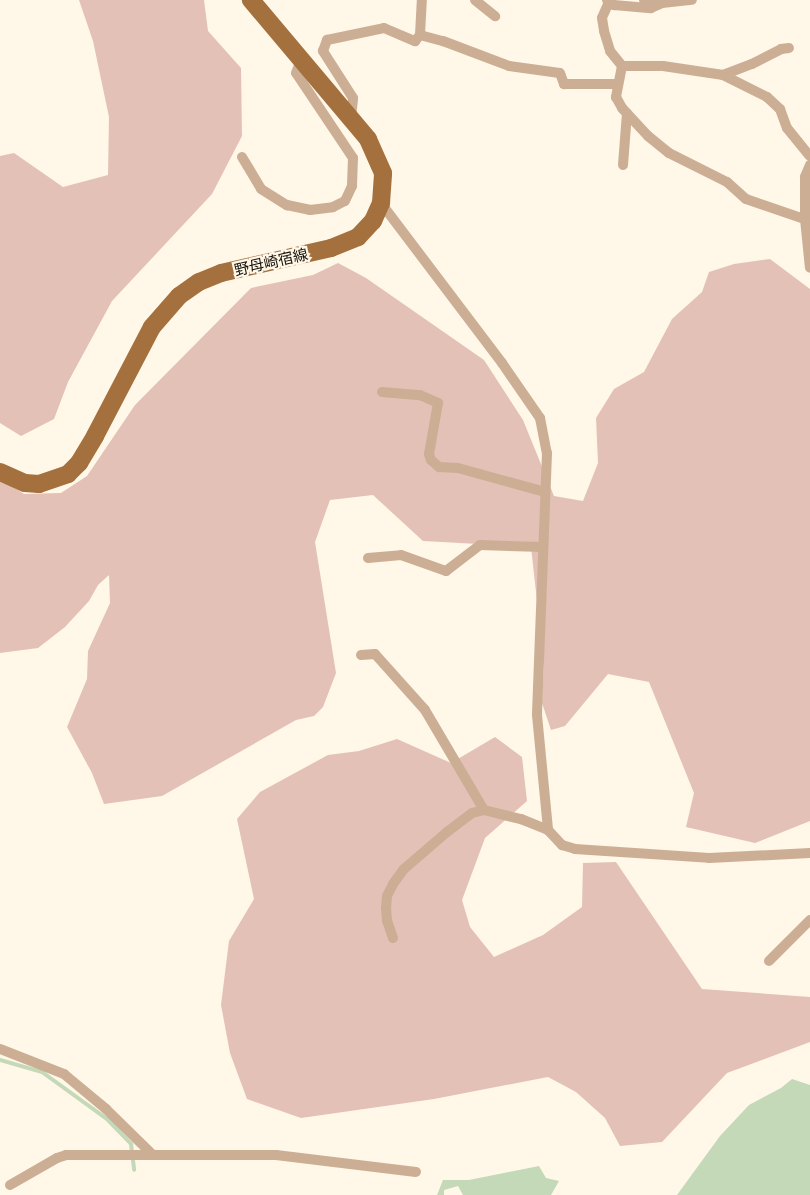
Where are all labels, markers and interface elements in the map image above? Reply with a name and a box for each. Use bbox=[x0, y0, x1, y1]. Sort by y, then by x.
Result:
street label: 野母崎宿線 bbox=[232, 245, 310, 279]

